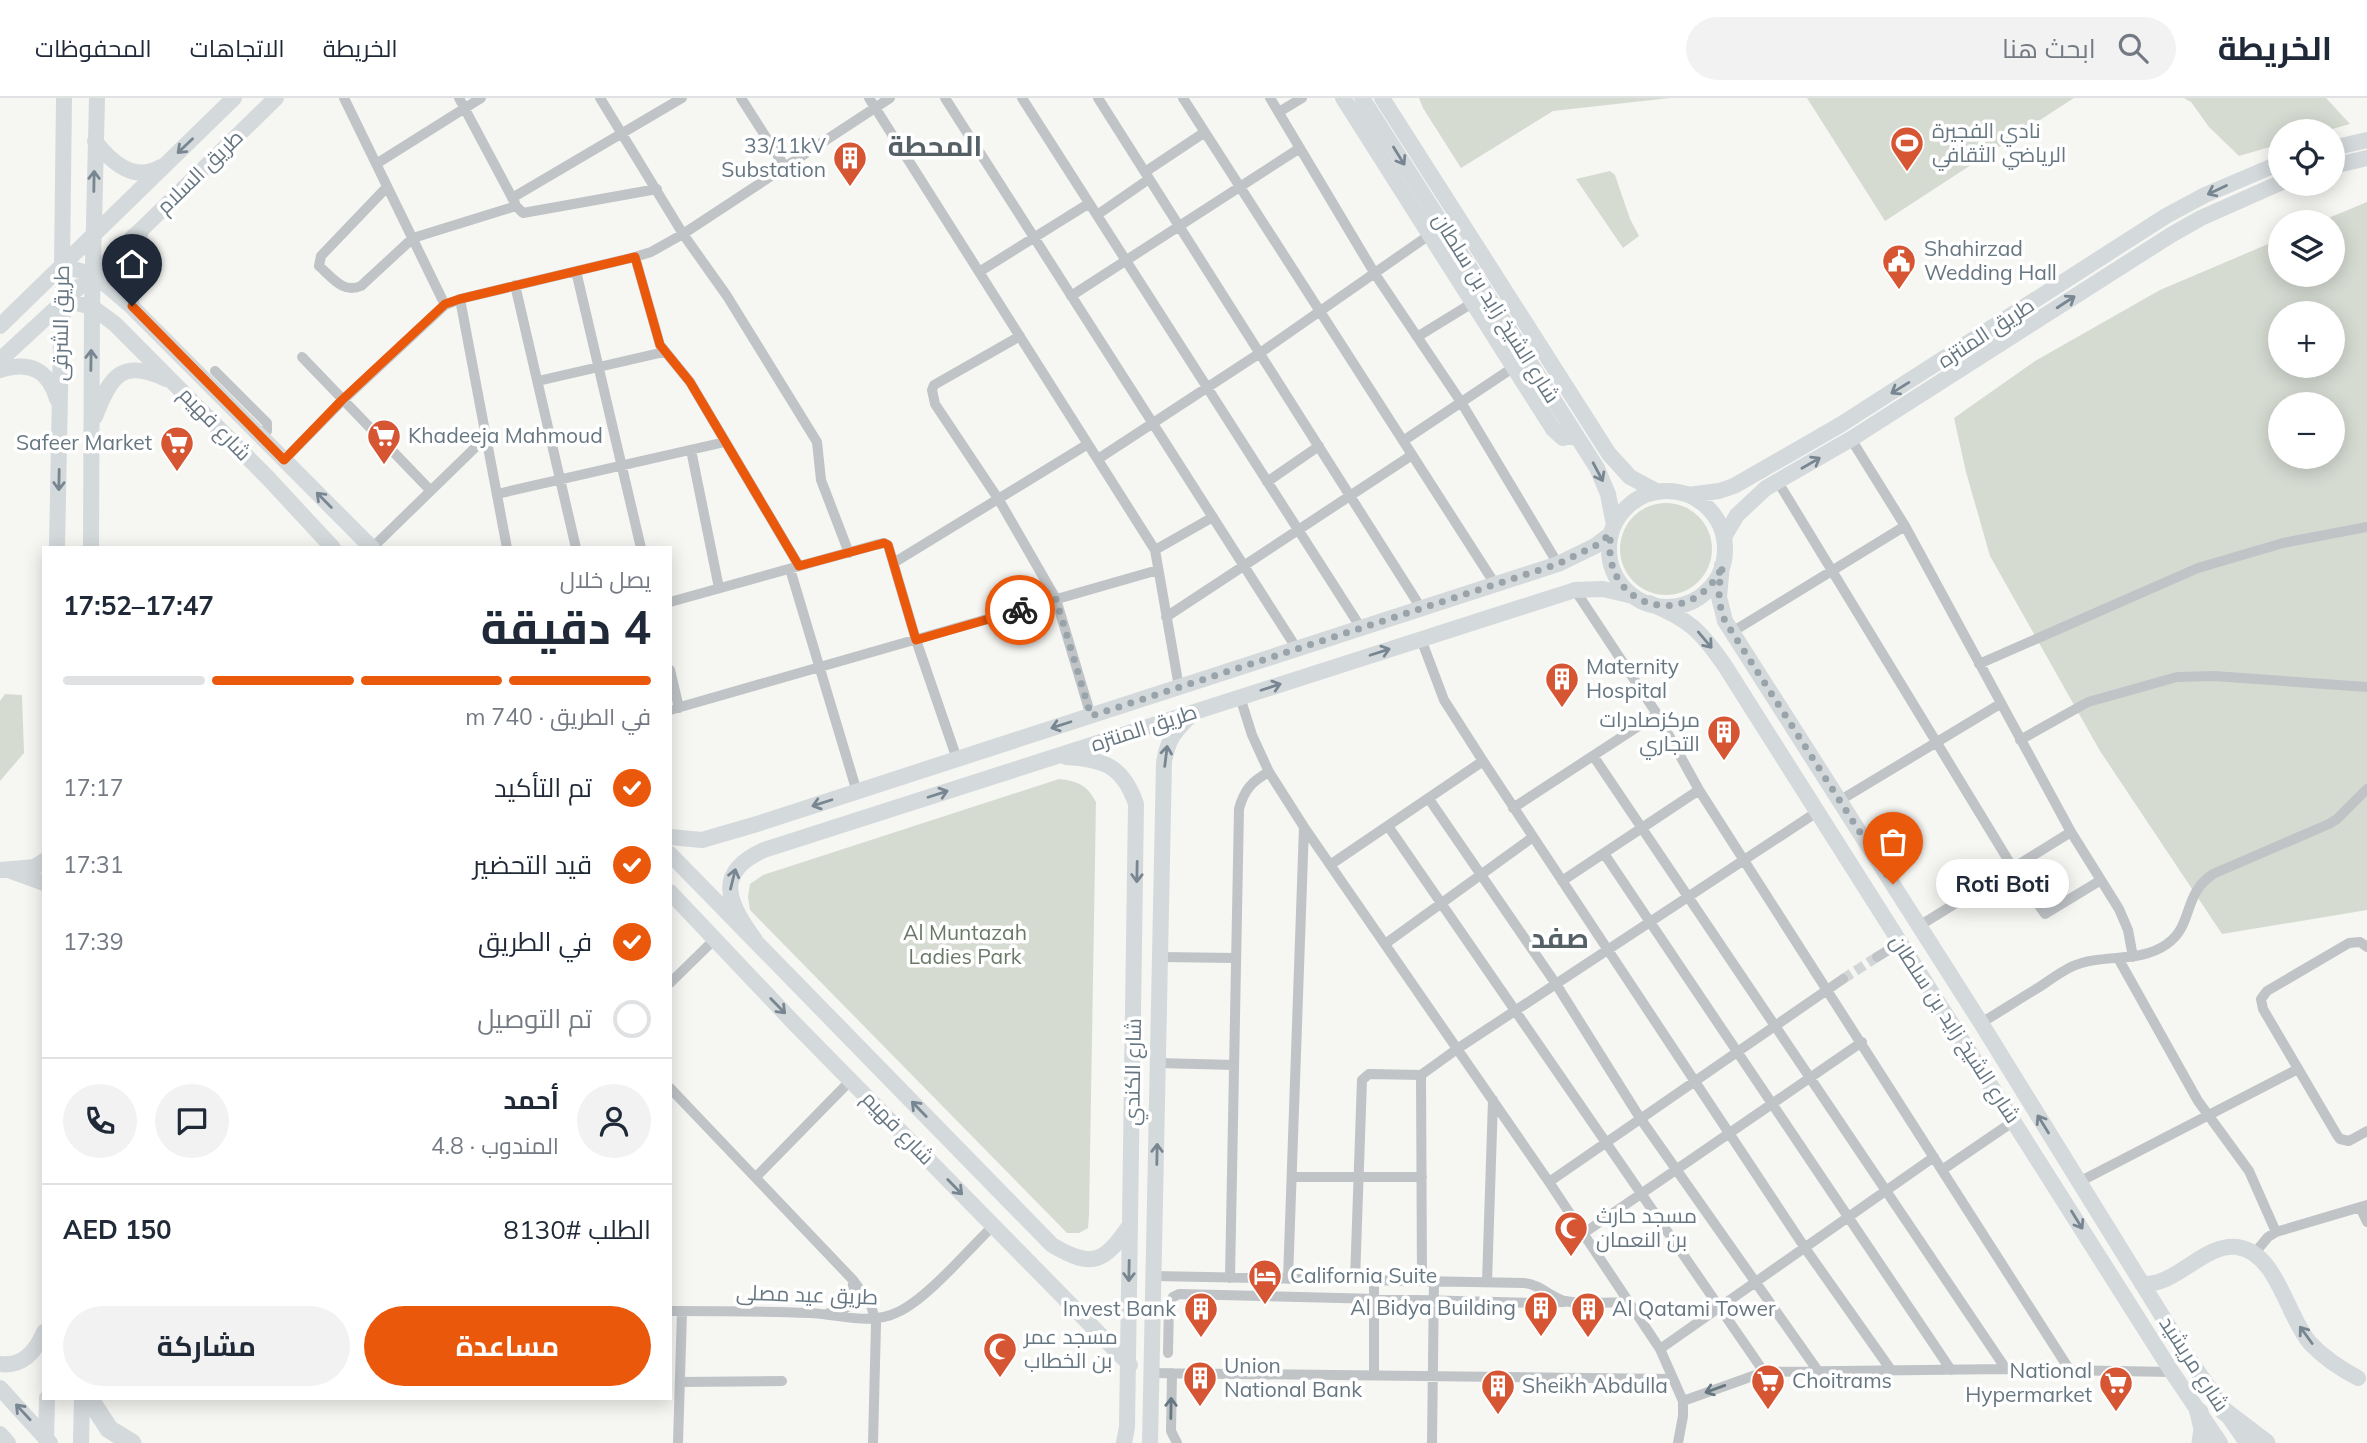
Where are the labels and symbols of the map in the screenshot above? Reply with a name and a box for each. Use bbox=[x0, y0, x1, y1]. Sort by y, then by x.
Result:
place label: نادي الفجيرة الرياضي الثقافي bbox=[1932, 117, 2066, 171]
street label: طريق السلام bbox=[151, 124, 249, 220]
sports icon: نادي الفجيرة الرياضي الثقافي bbox=[1888, 124, 1926, 173]
district label: المحطة bbox=[888, 128, 982, 163]
place label: 33/11kV Substation bbox=[721, 132, 826, 182]
one-way arrow bbox=[177, 137, 194, 154]
building icon: 33/11kV Substation bbox=[831, 139, 869, 188]
one-way arrow bbox=[1392, 145, 1406, 165]
one-way arrow bbox=[88, 170, 101, 193]
one-way arrow bbox=[2207, 184, 2229, 197]
street label: شارع الشيخ زايد بن سلطان bbox=[1426, 208, 1566, 408]
pin bbox=[102, 234, 162, 306]
place label: Shahirzad Wedding Hall bbox=[1924, 235, 2057, 285]
public building icon: Shahirzad Wedding Hall bbox=[1880, 242, 1918, 291]
street label: طريق الشرقى bbox=[46, 265, 75, 381]
street label: طريق المنتزه bbox=[1932, 291, 2039, 374]
one-way arrow bbox=[2055, 295, 2075, 309]
one-way arrow bbox=[85, 349, 98, 372]
one-way arrow bbox=[1891, 380, 1910, 395]
street label: شارع فهيم bbox=[173, 381, 257, 467]
supermarket icon: Khadeeja Mahmoud bbox=[365, 417, 403, 466]
place label: Khadeeja Mahmoud bbox=[408, 422, 603, 448]
supermarket icon: Safeer Market bbox=[158, 424, 196, 473]
place label: Safeer Market bbox=[16, 429, 152, 455]
one-way arrow bbox=[1801, 455, 1821, 469]
one-way arrow bbox=[1592, 462, 1606, 482]
one-way arrow bbox=[52, 468, 66, 491]
one-way arrow bbox=[316, 491, 333, 508]
courier bbox=[985, 575, 1055, 645]
one-way arrow bbox=[1698, 630, 1713, 648]
one-way arrow bbox=[1368, 645, 1390, 657]
place label: Maternity Hospital bbox=[1586, 653, 1679, 703]
building icon: Maternity Hospital bbox=[1543, 660, 1581, 709]
one-way arrow bbox=[1260, 680, 1282, 693]
street label: طريق المنتزه bbox=[1087, 698, 1200, 757]
place label: مركزصادرات التجاري bbox=[1599, 706, 1700, 760]
building icon: مركزصادرات التجاري bbox=[1705, 713, 1743, 762]
one-way arrow bbox=[1051, 720, 1073, 733]
one-way arrow bbox=[1159, 746, 1172, 768]
one-way arrow bbox=[926, 787, 948, 799]
one-way arrow bbox=[811, 798, 833, 810]
pin bbox=[1863, 812, 1923, 884]
one-way arrow bbox=[1130, 860, 1143, 883]
callout: Roti Boti bbox=[1935, 860, 2068, 908]
one-way arrow bbox=[727, 868, 740, 890]
park label: Al Muntazah Ladies Park bbox=[903, 919, 1027, 969]
district label: صفد bbox=[1531, 920, 1589, 955]
street label: شارع الشيخ زايد بن سلطان bbox=[1883, 929, 2027, 1129]
one-way arrow bbox=[770, 997, 787, 1014]
street label: شارع الكندي bbox=[1118, 1018, 1150, 1126]
street label: شارع فهيم bbox=[856, 1085, 940, 1171]
one-way arrow bbox=[911, 1100, 928, 1117]
one-way arrow bbox=[2036, 1114, 2050, 1134]
one-way arrow bbox=[1150, 1143, 1163, 1166]
one-way arrow bbox=[946, 1178, 963, 1195]
place label: مسجد حارث بن النعمان bbox=[1596, 1202, 1697, 1253]
mosque icon: مسجد حارث بن النعمان bbox=[1552, 1209, 1590, 1258]
one-way arrow bbox=[2070, 1210, 2084, 1230]
hotel icon: California Suite bbox=[1246, 1257, 1284, 1306]
one-way arrow bbox=[1122, 1259, 1136, 1282]
place label: California Suite bbox=[1290, 1262, 1437, 1288]
street label: طريق عيد مصلى bbox=[735, 1279, 879, 1310]
building icon: Al Bidya Building bbox=[1522, 1289, 1560, 1338]
building icon: Invest Bank bbox=[1182, 1290, 1220, 1339]
building icon: Al Qatami Tower bbox=[1569, 1290, 1607, 1339]
place label: Al Bidya Building bbox=[1350, 1294, 1516, 1320]
place label: Invest Bank bbox=[1063, 1295, 1176, 1321]
place label: Al Qatami Tower bbox=[1612, 1295, 1776, 1321]
street label: شارع مريشيد bbox=[2153, 1311, 2235, 1417]
place label: مسجد عمر بن الخطاب bbox=[1023, 1323, 1118, 1374]
one-way arrow bbox=[2299, 1326, 2314, 1345]
mosque icon: مسجد عمر بن الخطاب bbox=[981, 1330, 1019, 1379]
place label: Union National Bank bbox=[1224, 1352, 1362, 1402]
place label: National Hypermarket bbox=[1965, 1357, 2092, 1407]
building icon: Union National Bank bbox=[1181, 1359, 1219, 1408]
supermarket icon: Choitrams bbox=[1749, 1362, 1787, 1411]
supermarket icon: National Hypermarket bbox=[2097, 1364, 2135, 1413]
building icon: Sheikh Abdulla bbox=[1479, 1367, 1517, 1416]
place label: Choitrams bbox=[1792, 1367, 1892, 1393]
place label: Sheikh Abdulla bbox=[1522, 1372, 1668, 1398]
one-way arrow bbox=[1705, 1384, 1727, 1396]
one-way arrow bbox=[1165, 1397, 1178, 1420]
one-way arrow bbox=[15, 1403, 31, 1421]

